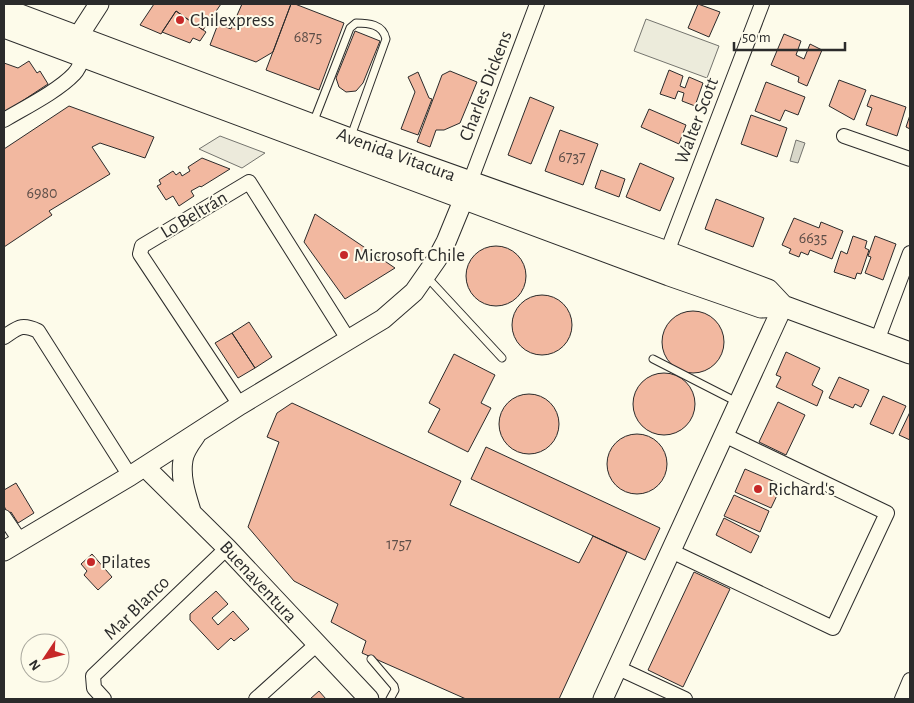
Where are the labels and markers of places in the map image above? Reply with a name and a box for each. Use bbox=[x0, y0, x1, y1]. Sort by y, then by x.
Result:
place label: Chilexpress bbox=[190, 11, 275, 30]
marker: Chilexpress bbox=[174, 14, 186, 26]
place label: Microsoft Chile bbox=[354, 246, 465, 265]
marker: Microsoft Chile bbox=[338, 249, 350, 261]
place label: Richard's bbox=[768, 480, 835, 499]
marker: Richard's bbox=[752, 483, 764, 495]
place label: Pilates bbox=[101, 553, 151, 572]
marker: Pilates bbox=[85, 556, 97, 568]

